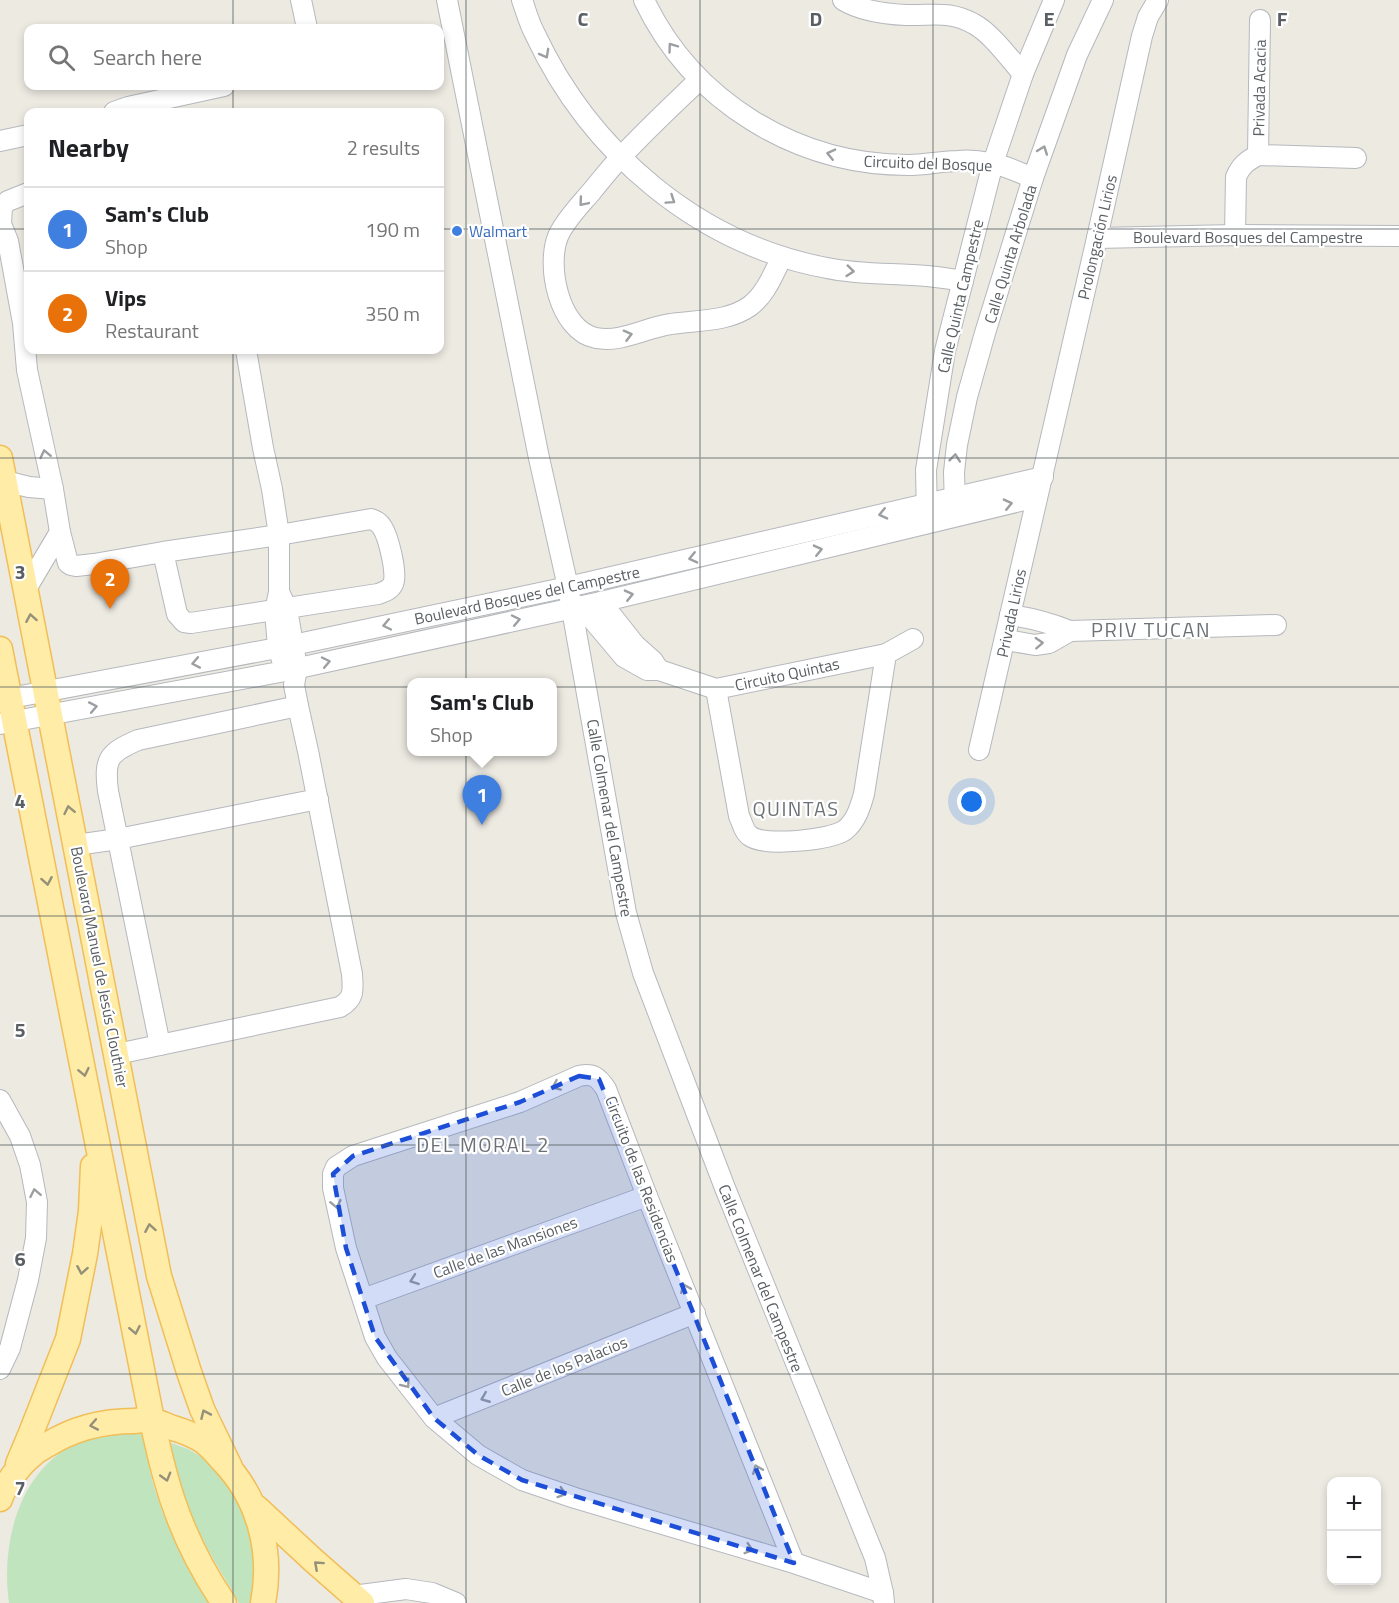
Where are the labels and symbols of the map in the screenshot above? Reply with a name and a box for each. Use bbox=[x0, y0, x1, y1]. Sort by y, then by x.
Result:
text: C bbox=[578, 3, 589, 34]
text: D bbox=[810, 3, 822, 34]
text: E bbox=[1043, 3, 1055, 34]
text: F bbox=[1277, 3, 1288, 34]
street label: Privada Acacia bbox=[1246, 39, 1272, 137]
one-way arrow bbox=[668, 43, 679, 54]
one-way arrow bbox=[538, 47, 549, 58]
one-way arrow bbox=[1036, 145, 1049, 156]
one-way arrow bbox=[826, 148, 836, 161]
street label: Circuito del Bosque bbox=[863, 149, 993, 177]
street label: Prolongación Lirios bbox=[1071, 172, 1123, 302]
street label: Calle Quinta Arbolada bbox=[977, 182, 1043, 326]
one-way arrow bbox=[664, 193, 675, 204]
one-way arrow bbox=[579, 195, 590, 206]
street label: Calle Quinta Campestre bbox=[931, 217, 989, 375]
place label: Walmart bbox=[469, 219, 528, 243]
marker: Walmart bbox=[450, 224, 464, 238]
street label: Boulevard Bosques del Campestre bbox=[1133, 225, 1363, 249]
one-way arrow bbox=[846, 264, 855, 277]
one-way arrow bbox=[622, 330, 633, 342]
one-way arrow bbox=[39, 449, 52, 459]
one-way arrow bbox=[948, 454, 961, 463]
one-way arrow bbox=[1003, 499, 1013, 512]
one-way arrow bbox=[879, 506, 889, 519]
one-way arrow bbox=[813, 544, 823, 557]
one-way arrow bbox=[689, 551, 699, 564]
text: 3 bbox=[14, 556, 26, 587]
street label: Boulevard Bosques del Campestre bbox=[412, 559, 642, 631]
pin: 2 bbox=[90, 560, 130, 609]
street label: Privada Lirios bbox=[990, 566, 1032, 660]
one-way arrow bbox=[624, 589, 634, 602]
one-way arrow bbox=[26, 614, 38, 623]
one-way arrow bbox=[511, 614, 521, 627]
district label: PRIV TUCAN bbox=[1091, 614, 1211, 645]
one-way arrow bbox=[382, 618, 392, 631]
one-way arrow bbox=[1035, 637, 1044, 650]
street label: Circuito Quintas bbox=[733, 651, 841, 697]
one-way arrow bbox=[191, 656, 201, 669]
one-way arrow bbox=[321, 656, 331, 669]
one-way arrow bbox=[88, 701, 98, 714]
street label: Calle Colmenar del Campestre bbox=[581, 717, 639, 919]
pin: 1 bbox=[462, 776, 502, 825]
text: 4 bbox=[14, 785, 26, 816]
your location bbox=[957, 787, 986, 816]
district label: QUINTAS bbox=[752, 793, 840, 824]
one-way arrow bbox=[63, 805, 76, 815]
street label: Boulevard Manuel de Jesús Clouthier bbox=[65, 844, 135, 1090]
one-way arrow bbox=[40, 876, 52, 886]
text: 5 bbox=[14, 1014, 26, 1045]
one-way arrow bbox=[76, 1067, 89, 1077]
one-way arrow bbox=[552, 1078, 563, 1090]
street label: Circuito de las Residencias bbox=[599, 1092, 685, 1266]
district label: DEL MORAL 2 bbox=[416, 1129, 550, 1160]
street label: Calle Colmenar del Campestre bbox=[712, 1181, 810, 1375]
one-way arrow bbox=[29, 1188, 42, 1198]
one-way arrow bbox=[329, 1199, 342, 1209]
street label: Calle de las Mansiones bbox=[429, 1210, 581, 1284]
one-way arrow bbox=[144, 1223, 157, 1233]
text: 6 bbox=[14, 1243, 26, 1274]
one-way arrow bbox=[77, 1265, 89, 1274]
one-way arrow bbox=[409, 1273, 420, 1286]
one-way arrow bbox=[680, 1284, 692, 1295]
one-way arrow bbox=[128, 1324, 141, 1334]
street label: Calle de los Palacios bbox=[497, 1330, 631, 1402]
one-way arrow bbox=[399, 1377, 410, 1388]
one-way arrow bbox=[480, 1391, 491, 1403]
one-way arrow bbox=[201, 1410, 213, 1421]
one-way arrow bbox=[89, 1418, 99, 1431]
one-way arrow bbox=[752, 1465, 764, 1476]
one-way arrow bbox=[159, 1471, 171, 1482]
text: 7 bbox=[14, 1472, 26, 1503]
one-way arrow bbox=[557, 1486, 567, 1499]
one-way arrow bbox=[743, 1542, 754, 1554]
one-way arrow bbox=[314, 1561, 325, 1572]

